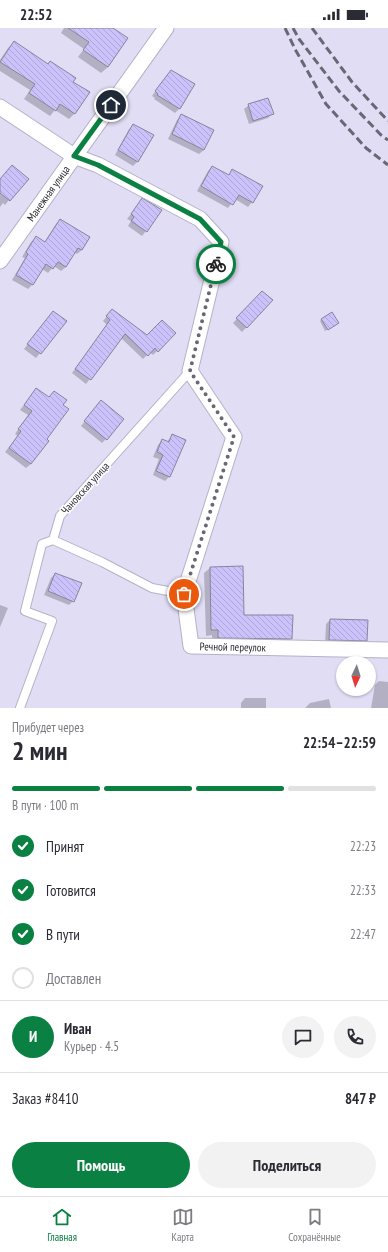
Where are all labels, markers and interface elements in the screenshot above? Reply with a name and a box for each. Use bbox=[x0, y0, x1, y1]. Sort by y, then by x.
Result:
text: 22:52 bbox=[20, 5, 52, 24]
pin bbox=[94, 88, 128, 122]
icon: home bbox=[100, 94, 122, 116]
street label: Манежная улица bbox=[24, 163, 73, 224]
courier bbox=[196, 244, 236, 284]
icon: bike bbox=[205, 253, 227, 275]
street label: Чановская улица bbox=[58, 459, 112, 517]
pin bbox=[167, 577, 201, 611]
icon: bag bbox=[173, 583, 195, 605]
street label: Речной переулок bbox=[200, 639, 267, 655]
north arrow bbox=[336, 656, 376, 696]
map controls bbox=[336, 656, 376, 696]
text: Прибудет через bbox=[12, 719, 84, 736]
text: 22:54–22:59 bbox=[303, 733, 376, 752]
text: 2 мин bbox=[12, 734, 67, 767]
text: В пути · 100 m bbox=[12, 797, 78, 814]
icon: check bbox=[12, 835, 34, 857]
text: Принят bbox=[46, 837, 84, 856]
text: 22:23 bbox=[350, 838, 376, 855]
icon: check bbox=[12, 879, 34, 901]
text: Готовится bbox=[46, 881, 96, 900]
text: 22:33 bbox=[350, 882, 376, 899]
icon: check bbox=[12, 923, 34, 945]
text: В пути bbox=[46, 925, 80, 944]
text: 22:47 bbox=[350, 926, 376, 943]
text: Доставлен bbox=[46, 969, 101, 988]
button: chat bbox=[282, 1016, 324, 1058]
button: phone bbox=[334, 1016, 376, 1058]
text: Иван bbox=[64, 1019, 91, 1038]
text: И bbox=[29, 1027, 37, 1046]
text: Курьер · 4.5 bbox=[64, 1038, 119, 1055]
text: Заказ #8410 bbox=[12, 1089, 79, 1108]
text: 847 ₽ bbox=[345, 1089, 376, 1108]
button: Помощь bbox=[12, 1142, 190, 1188]
button: Поделиться bbox=[198, 1142, 376, 1188]
tab: Главная bbox=[47, 1206, 77, 1244]
tab: Карта bbox=[171, 1206, 194, 1244]
tab: Сохранённые bbox=[288, 1206, 341, 1244]

